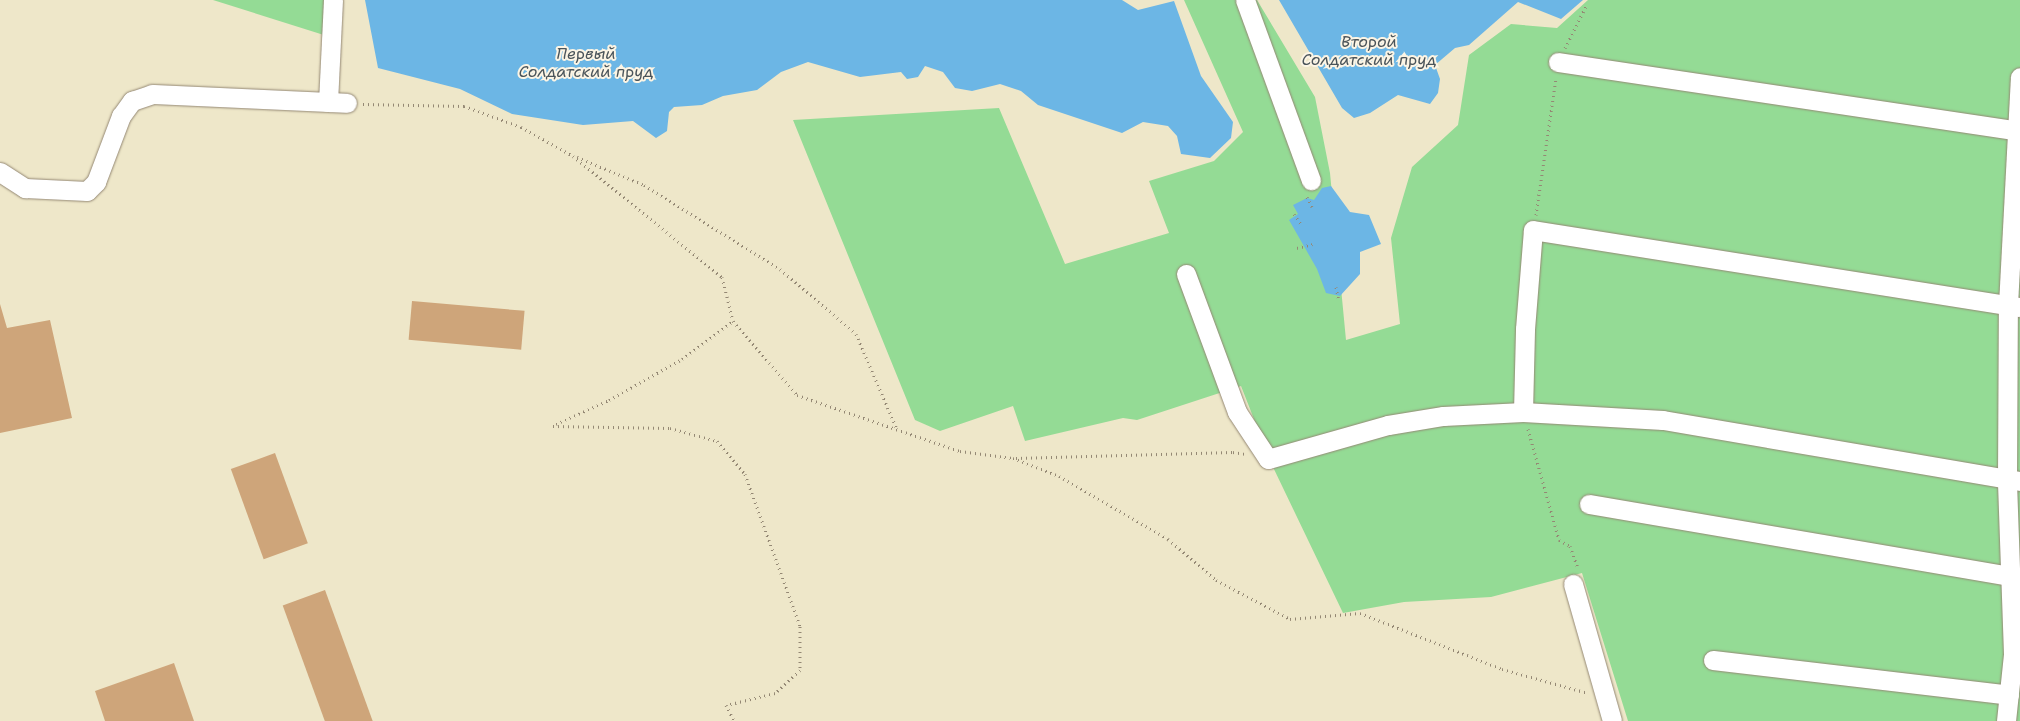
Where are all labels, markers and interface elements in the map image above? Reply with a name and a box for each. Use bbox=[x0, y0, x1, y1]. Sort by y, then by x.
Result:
water label: Второй Солдатский пруд bbox=[1301, 32, 1437, 70]
water label: Первый Солдатский пруд bbox=[518, 44, 654, 82]

